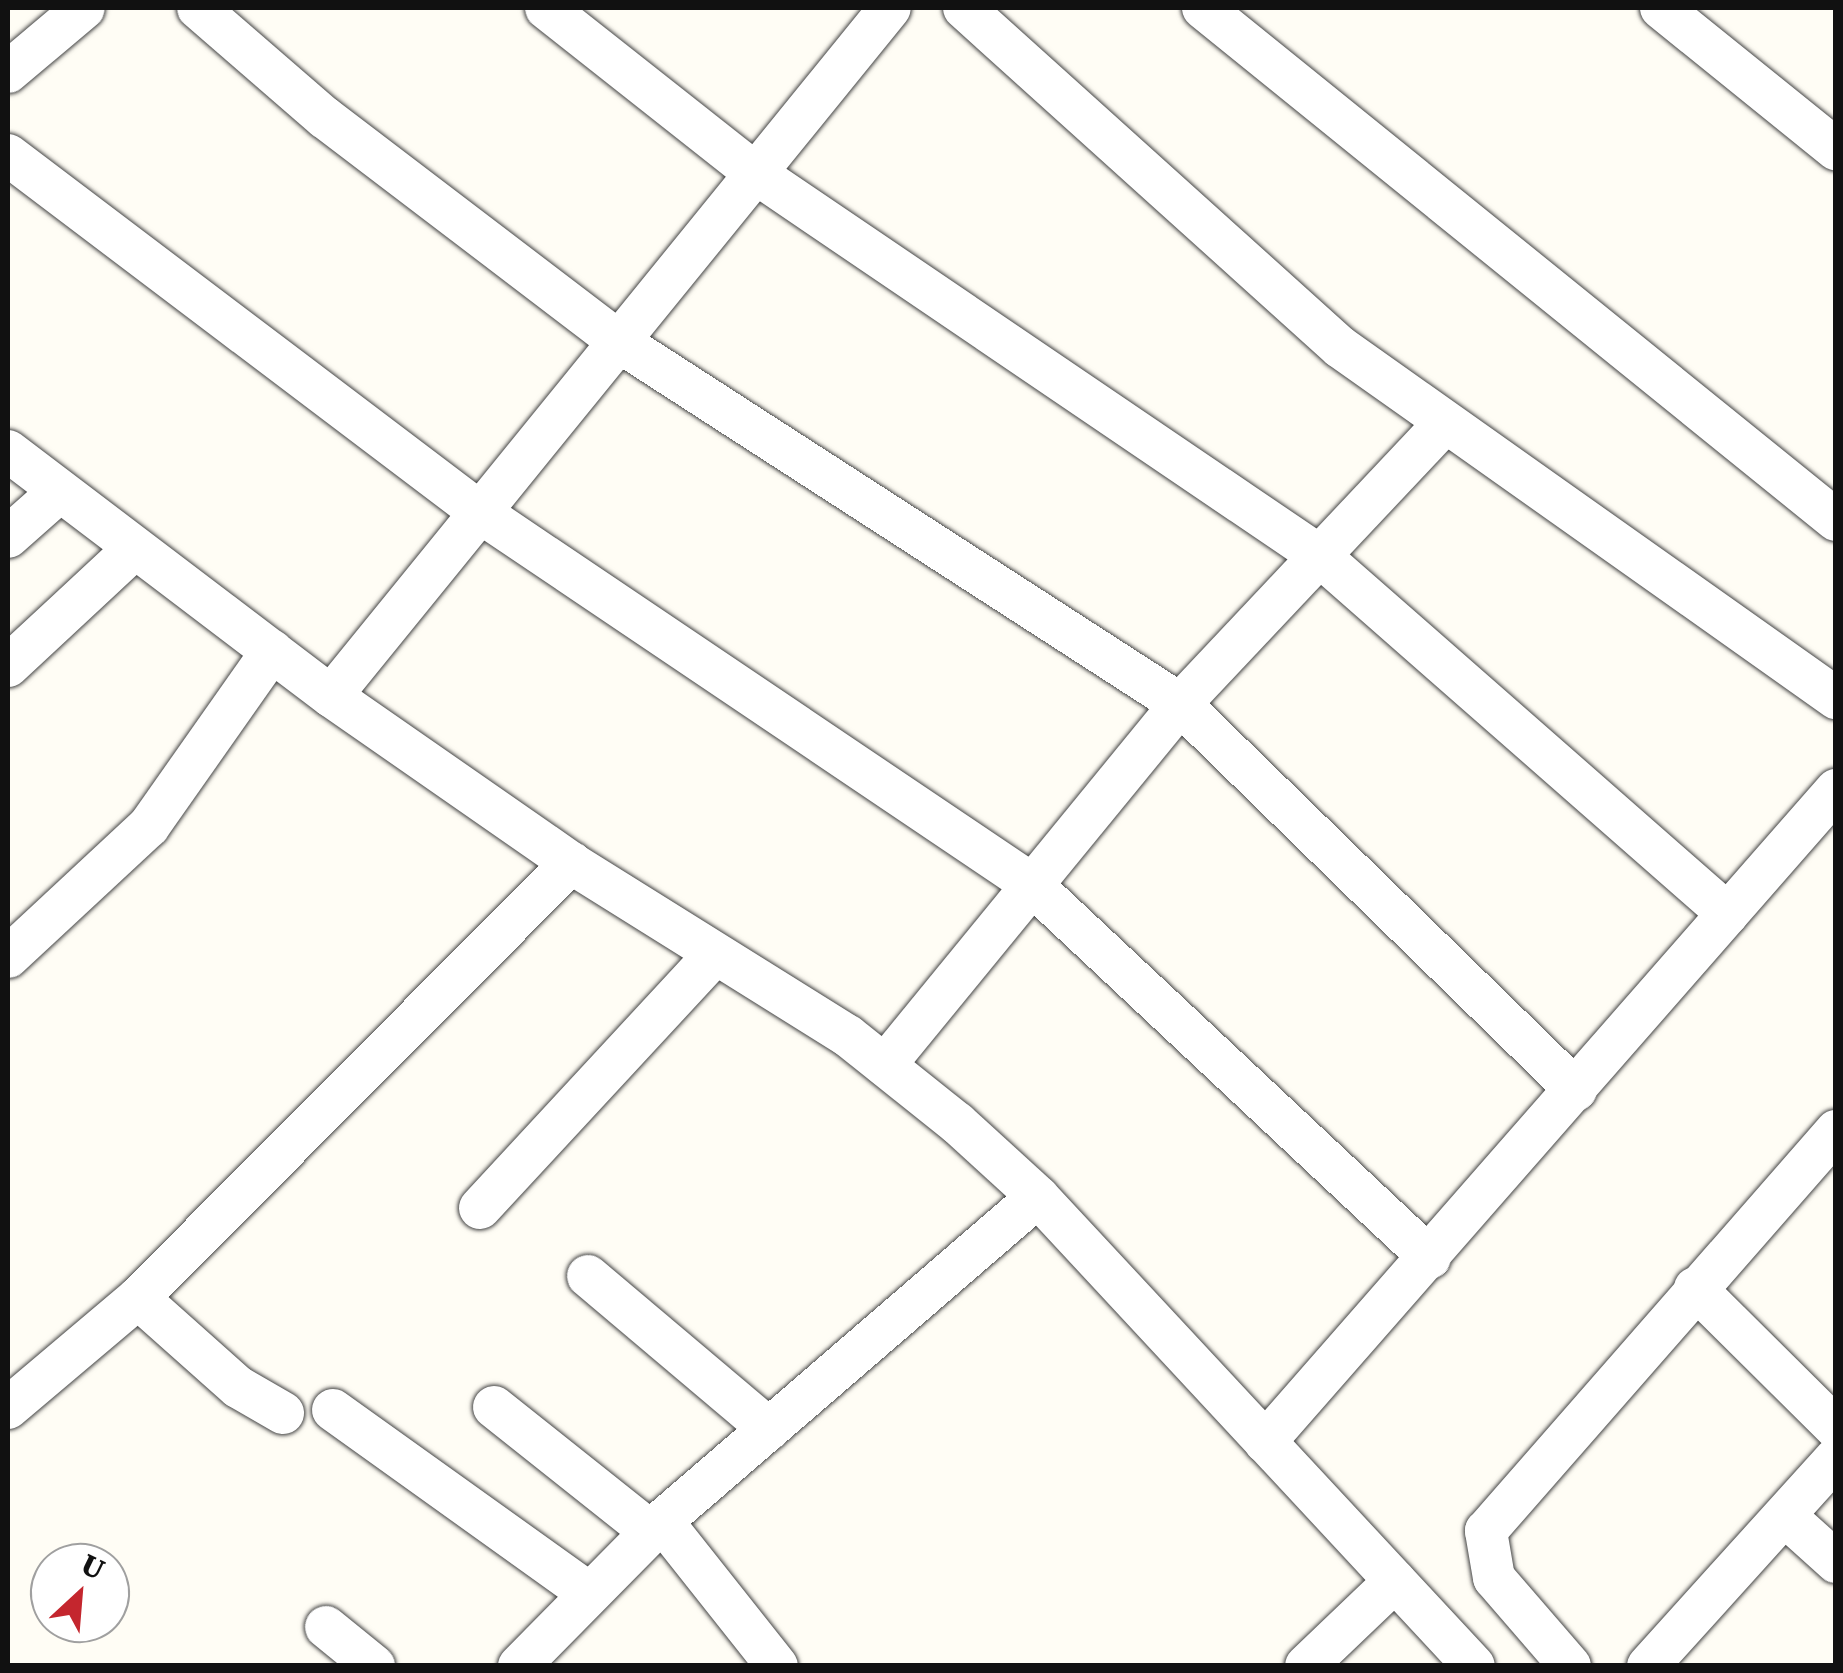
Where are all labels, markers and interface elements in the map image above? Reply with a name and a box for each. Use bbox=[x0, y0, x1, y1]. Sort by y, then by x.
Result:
north arrow bbox=[30, 1543, 130, 1643]
text: U bbox=[76, 1548, 109, 1587]

